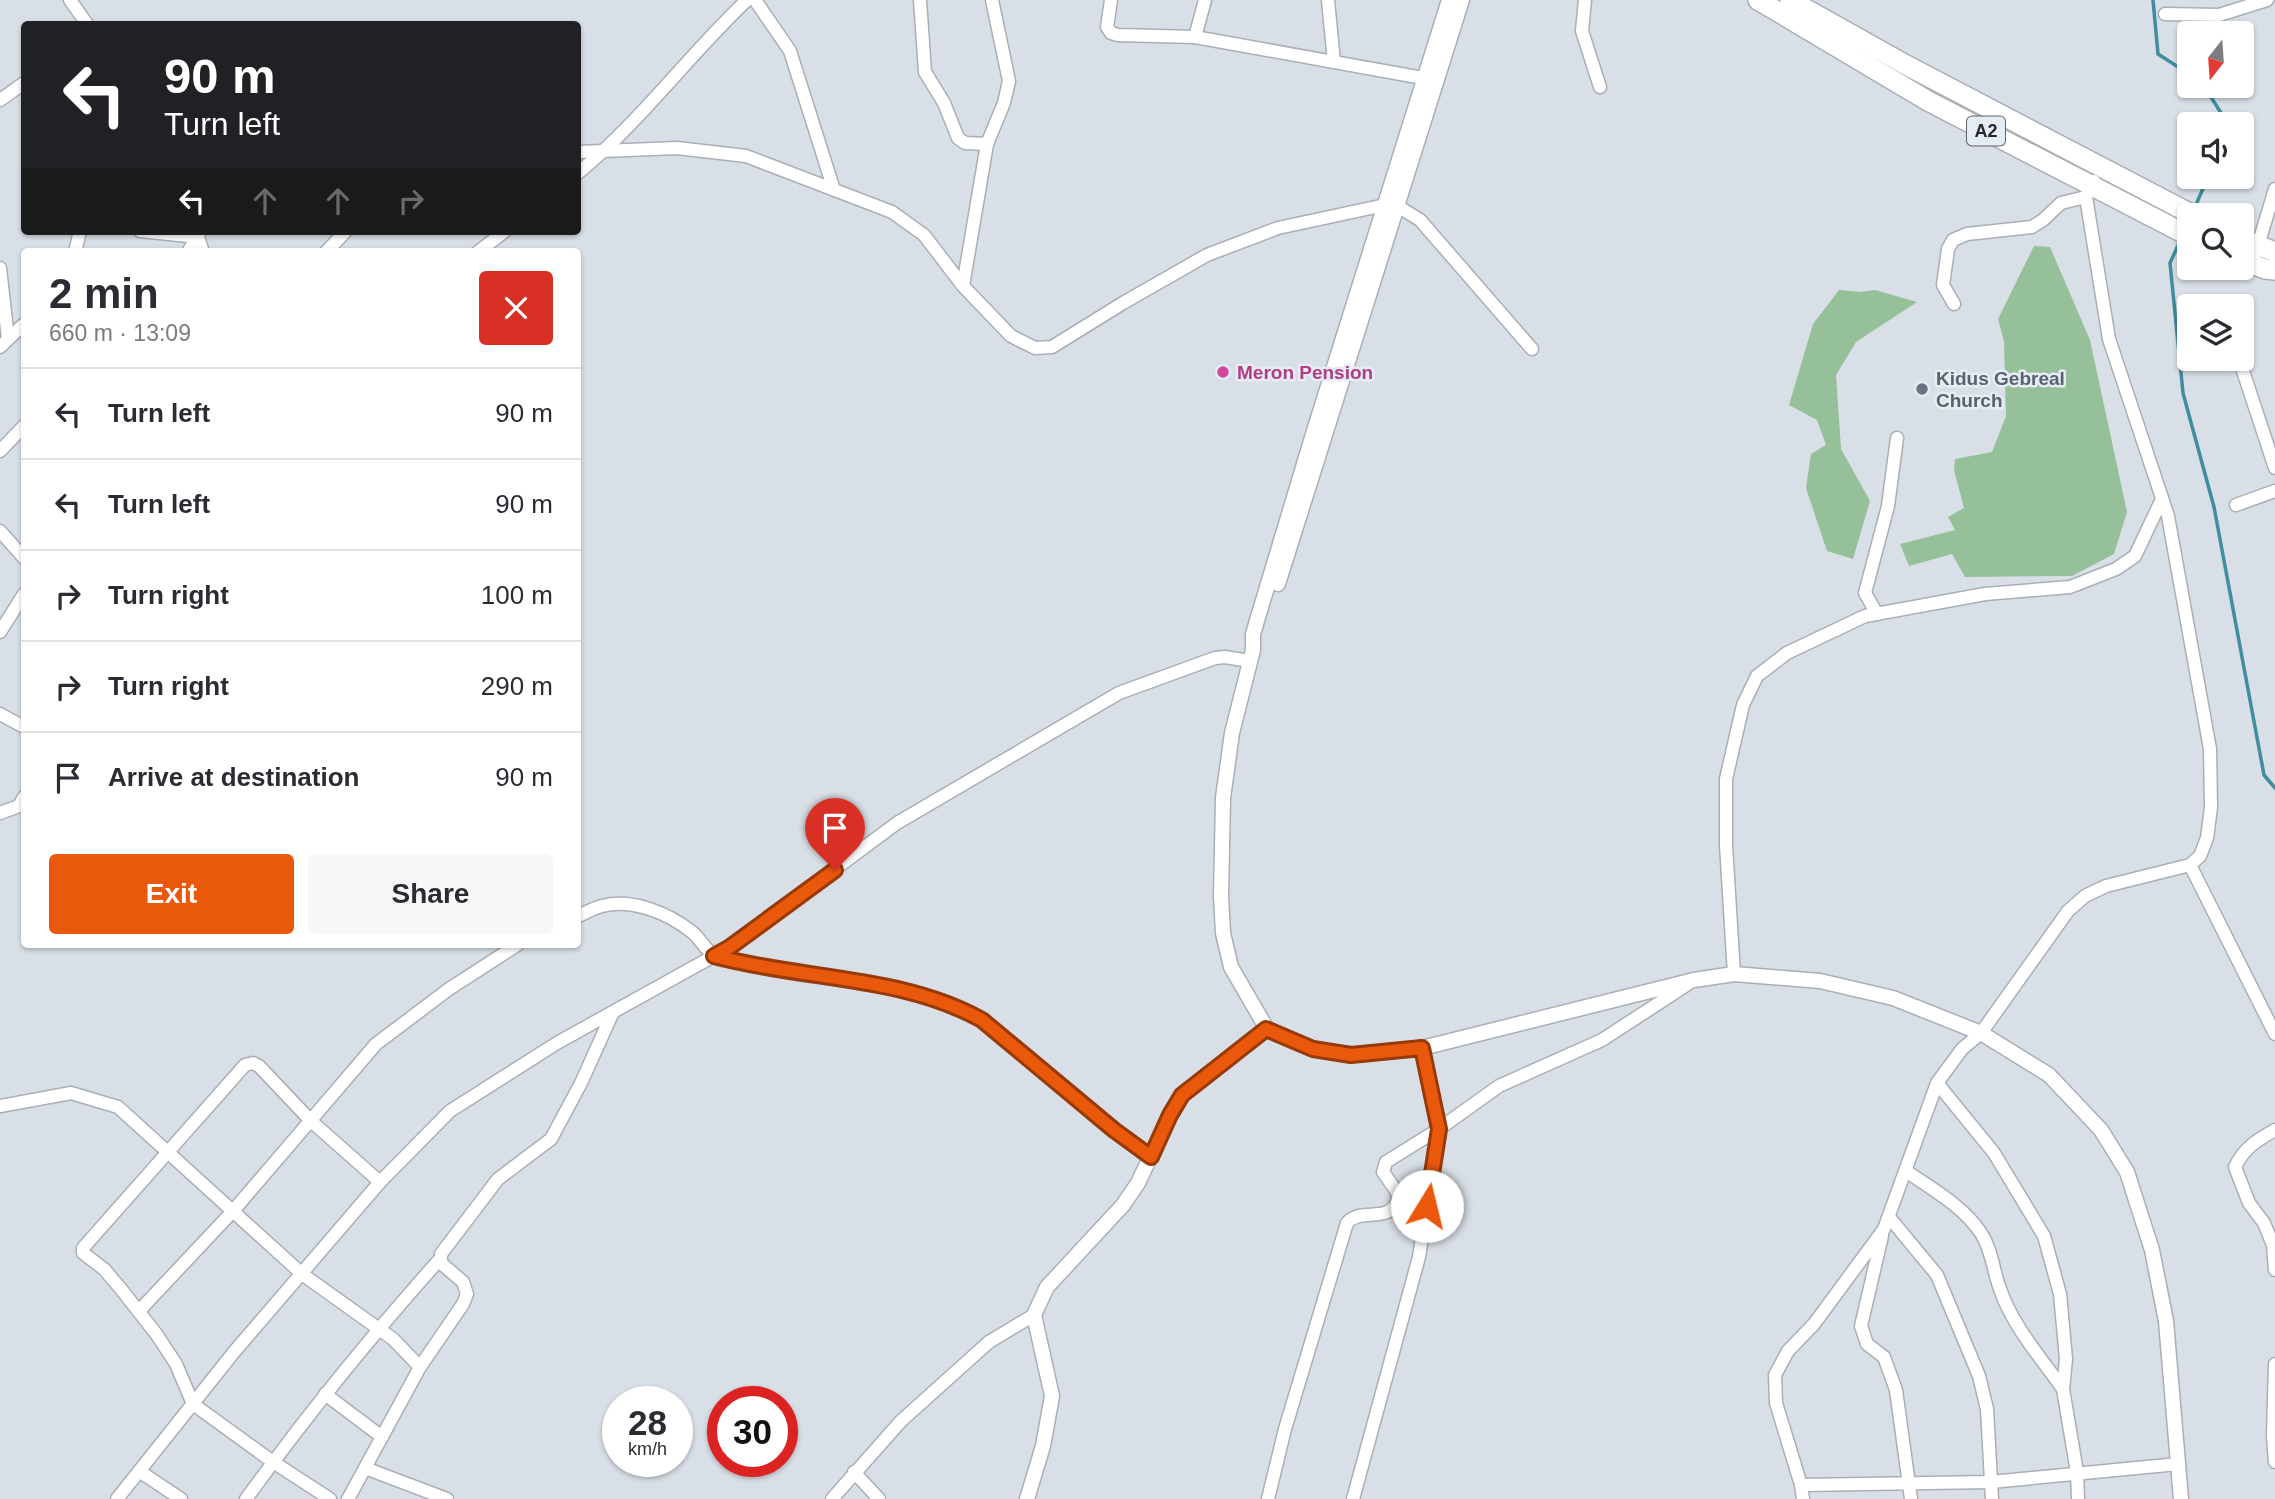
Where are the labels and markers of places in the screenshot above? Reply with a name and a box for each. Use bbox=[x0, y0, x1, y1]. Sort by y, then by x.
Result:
place label: Meron Pension bbox=[1237, 362, 1373, 383]
marker: Meron Pension bbox=[1215, 364, 1231, 380]
place label: Kidus Gebreal Church bbox=[1936, 368, 2065, 411]
marker: Kidus Gebreal Church bbox=[1914, 381, 1930, 397]
pin bbox=[805, 798, 865, 870]

